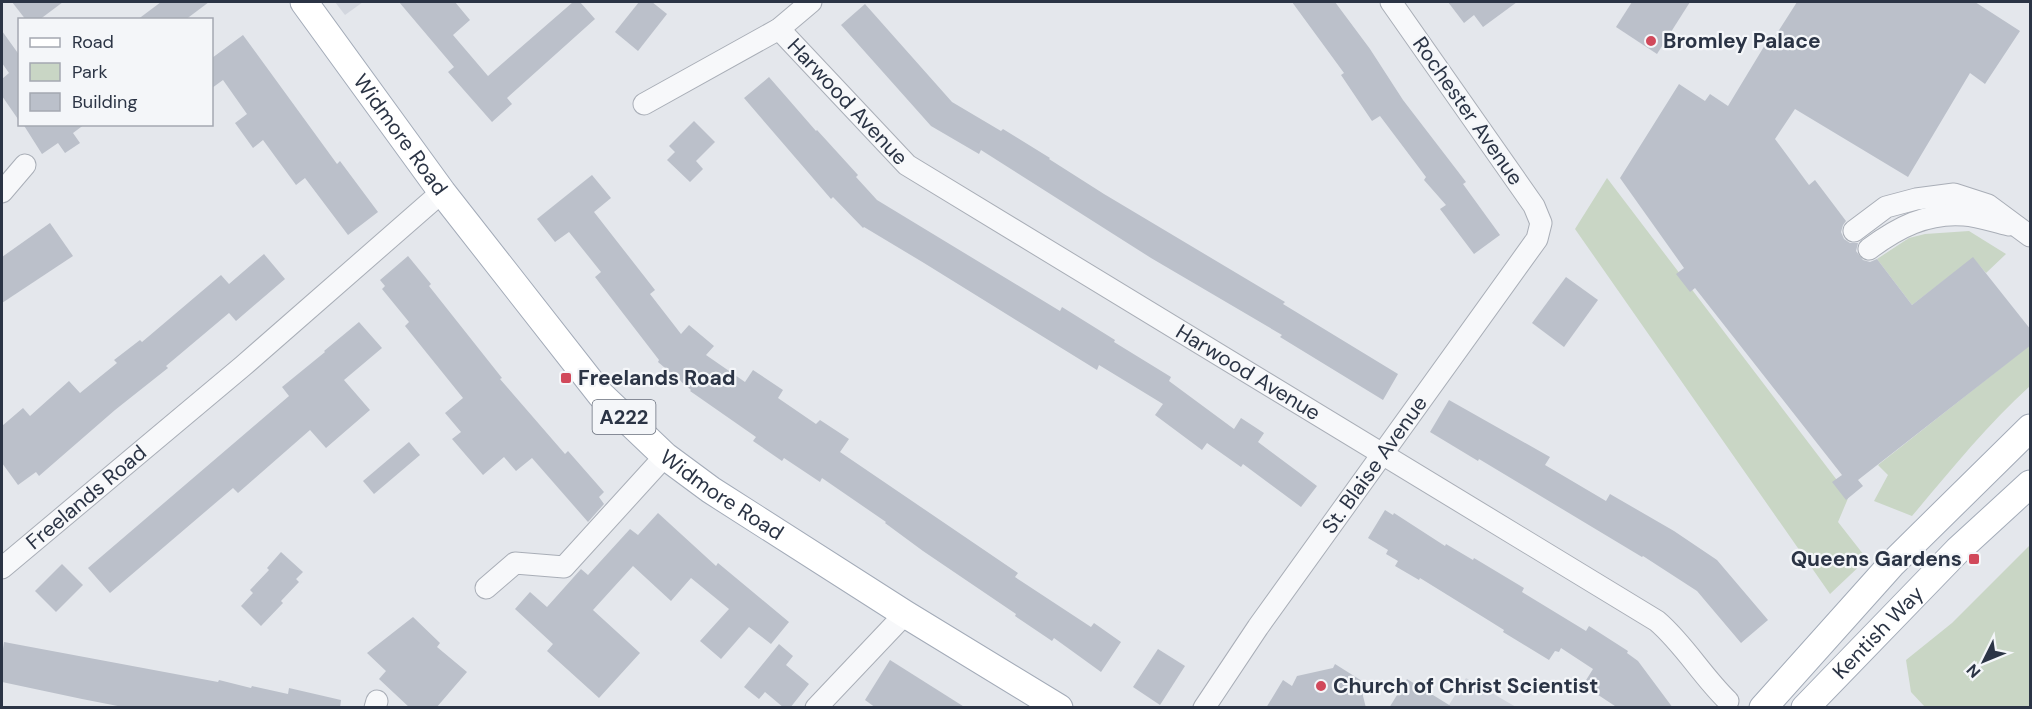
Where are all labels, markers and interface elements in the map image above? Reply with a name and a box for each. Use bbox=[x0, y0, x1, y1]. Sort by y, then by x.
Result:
legend bbox=[18, 18, 213, 126]
place label: Bromley Palace bbox=[1663, 27, 1821, 55]
text: Road bbox=[72, 30, 114, 54]
street label: Rochester Avenue bbox=[1406, 31, 1530, 191]
street label: Harwood Avenue bbox=[781, 32, 914, 171]
marker: Bromley Palace bbox=[1644, 34, 1658, 48]
text: Park bbox=[72, 60, 108, 84]
street label: Widmore Road bbox=[347, 68, 454, 201]
text: Building bbox=[72, 90, 137, 114]
street label: Harwood Avenue bbox=[1171, 318, 1326, 427]
place label: Freelands Road bbox=[578, 364, 736, 392]
marker: Freelands Road bbox=[559, 371, 573, 385]
street label: St. Blaise Avenue bbox=[1315, 390, 1434, 539]
road number: A222 bbox=[592, 400, 656, 434]
street label: Freelands Road bbox=[20, 439, 152, 556]
street label: Widmore Road bbox=[654, 443, 789, 547]
place label: Queens Gardens bbox=[1791, 545, 1962, 573]
marker: Queens Gardens bbox=[1967, 552, 1981, 566]
street label: Kentish Way bbox=[1827, 580, 1930, 685]
north arrow bbox=[1954, 631, 2014, 691]
text: N bbox=[1962, 659, 1985, 682]
place label: Church of Christ Scientist bbox=[1333, 672, 1598, 700]
marker: Church of Christ Scientist bbox=[1314, 679, 1328, 693]

